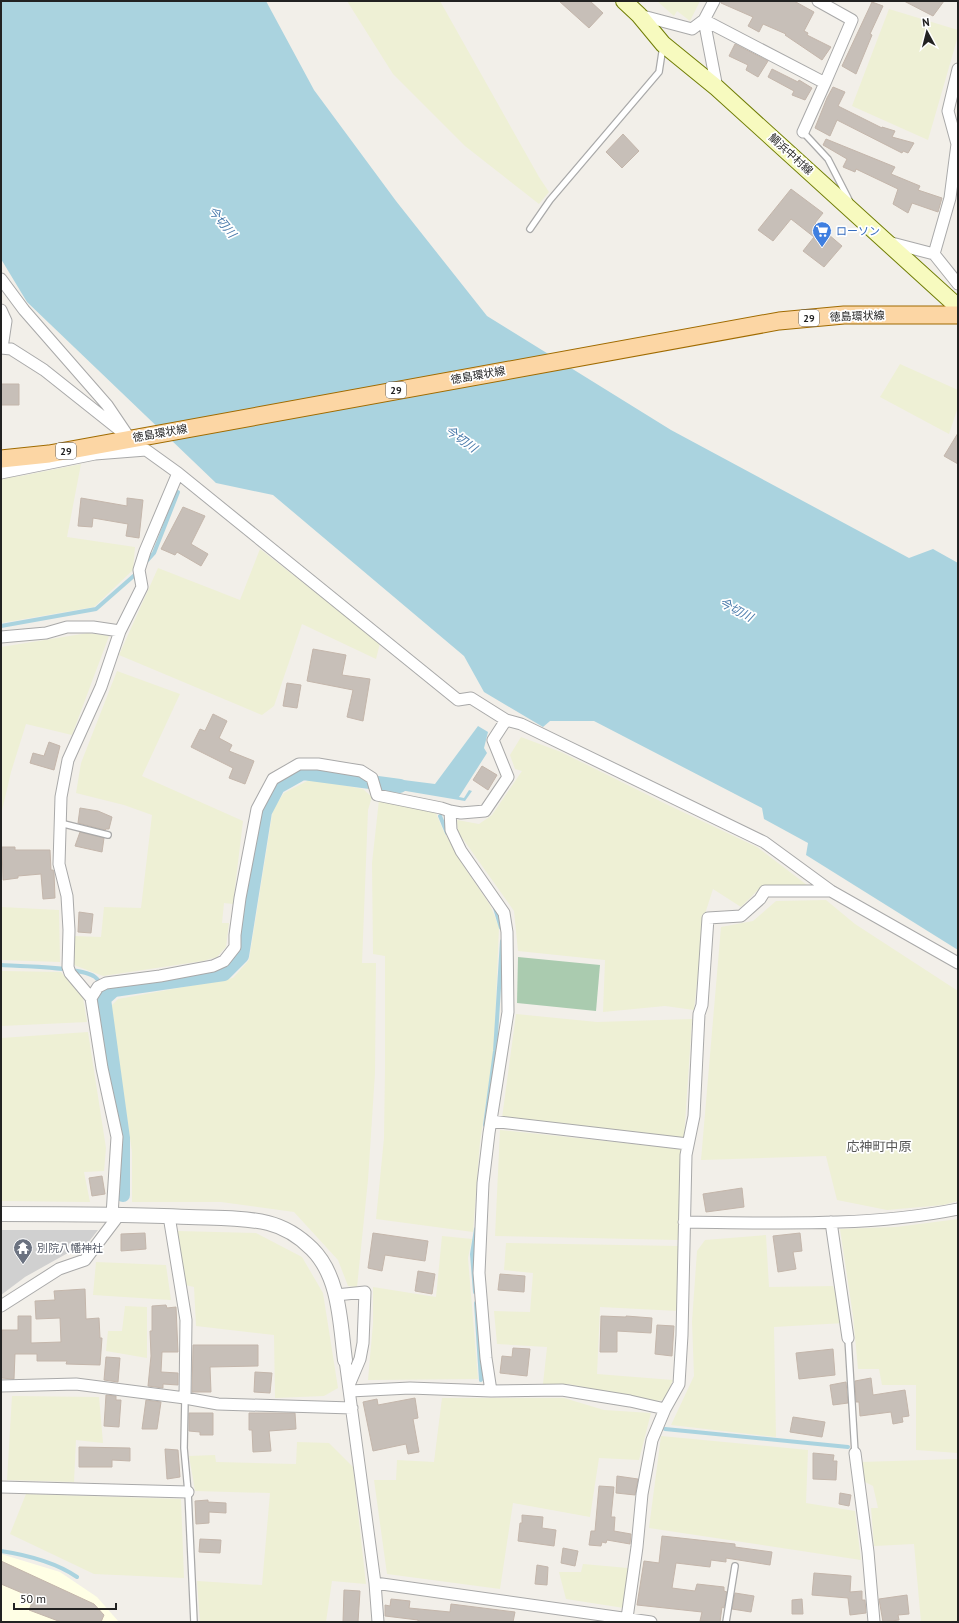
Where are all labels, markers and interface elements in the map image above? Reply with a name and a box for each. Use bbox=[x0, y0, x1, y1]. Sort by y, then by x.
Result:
north arrow bbox=[907, 12, 947, 52]
text: N bbox=[921, 15, 930, 29]
street label: 鯛浜中村線 bbox=[766, 130, 816, 178]
water label: 今切川 bbox=[205, 203, 241, 242]
supermarket icon: ローソン bbox=[811, 220, 833, 248]
place label: ローソン bbox=[836, 224, 880, 238]
street label: 徳島環状線 bbox=[829, 308, 885, 324]
road number: 29 bbox=[799, 310, 819, 326]
street label: 徳島環状線 bbox=[450, 363, 506, 387]
road number: 29 bbox=[386, 382, 406, 398]
street label: 徳島環状線 bbox=[132, 421, 188, 445]
water label: 今切川 bbox=[442, 422, 482, 456]
road number: 29 bbox=[56, 443, 76, 459]
water label: 今切川 bbox=[717, 594, 757, 626]
district label: 応神町中原 bbox=[846, 1138, 912, 1155]
temple icon: 別院八幡神社 bbox=[12, 1237, 34, 1265]
place label: 別院八幡神社 bbox=[37, 1241, 103, 1255]
scale bar bbox=[14, 1585, 116, 1611]
text: 50 m bbox=[20, 1591, 46, 1606]

